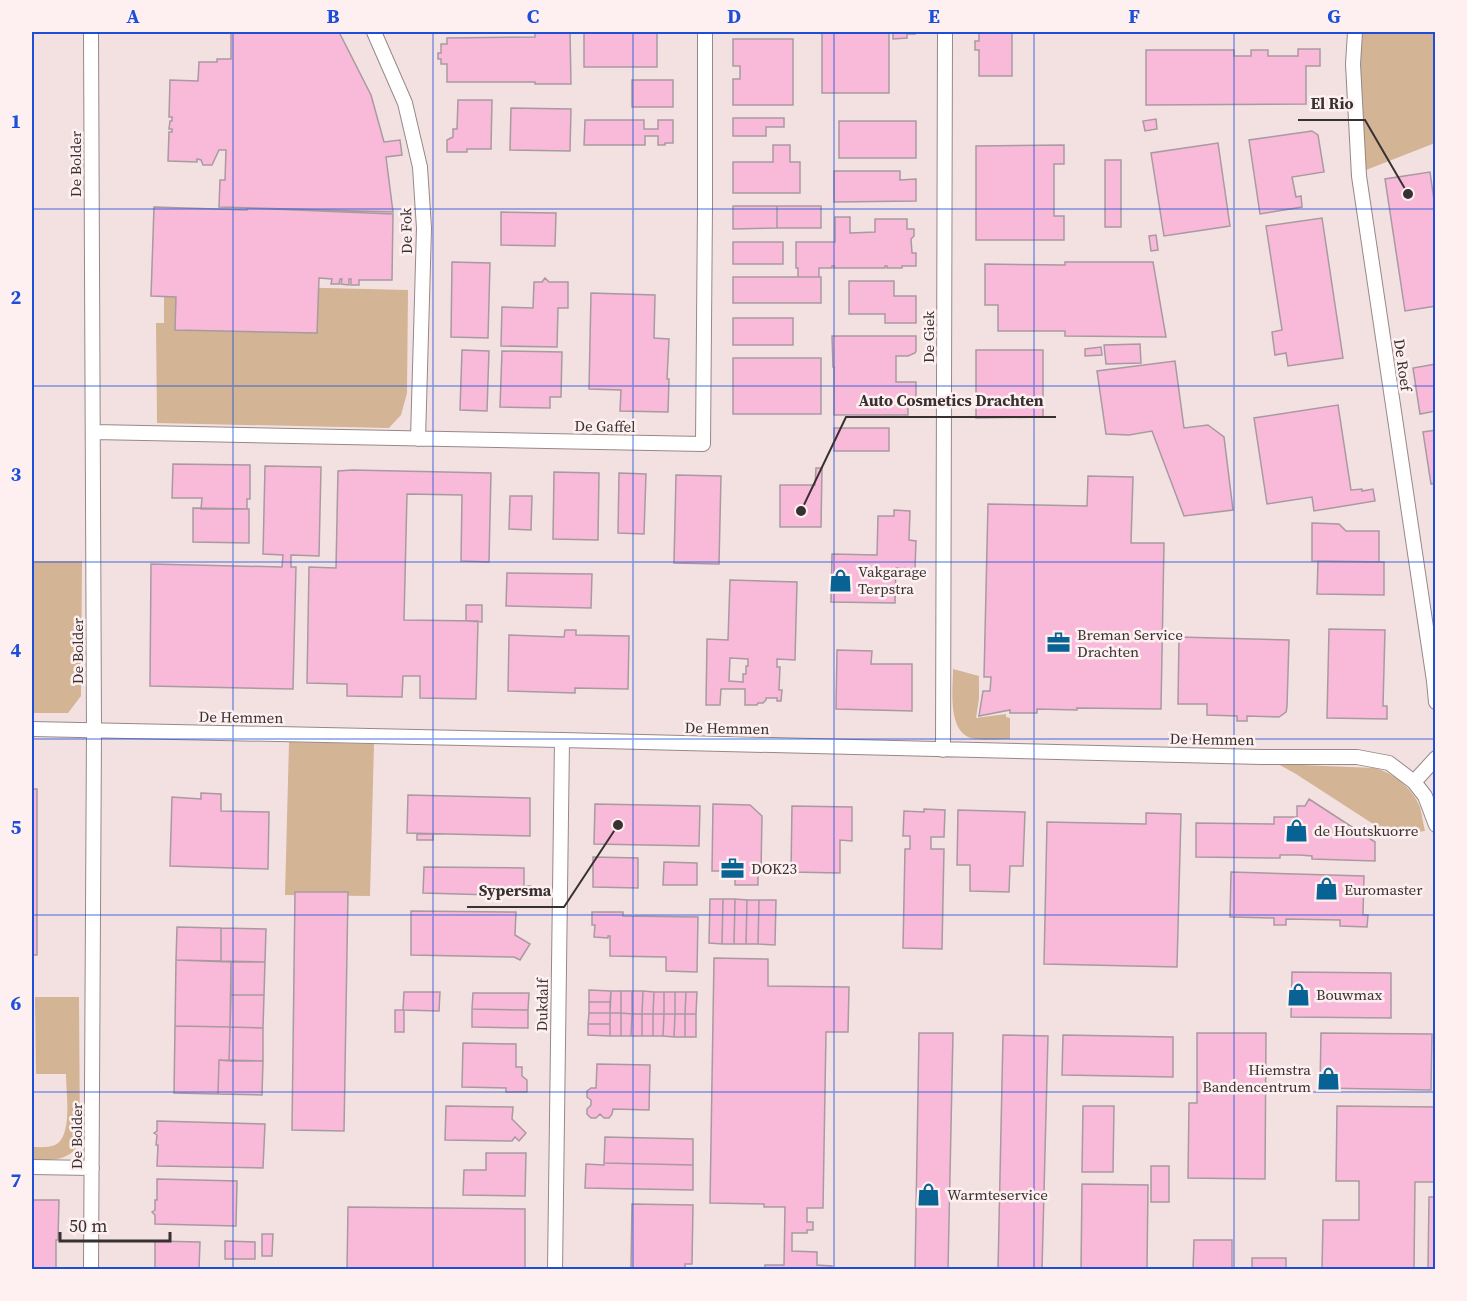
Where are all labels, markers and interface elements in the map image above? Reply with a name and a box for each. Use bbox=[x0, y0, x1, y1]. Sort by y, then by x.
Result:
text: A bbox=[126, 2, 140, 30]
text: B bbox=[326, 2, 340, 30]
text: C bbox=[527, 2, 539, 30]
text: D bbox=[727, 2, 741, 30]
text: E bbox=[928, 2, 940, 30]
text: F bbox=[1128, 2, 1140, 30]
text: G bbox=[1327, 2, 1341, 30]
callout: El Rio bbox=[1298, 86, 1365, 120]
text: El Rio bbox=[1310, 92, 1354, 114]
text: 1 bbox=[11, 107, 21, 135]
street label: De Bolder bbox=[65, 130, 86, 197]
street label: De Fok bbox=[395, 207, 417, 254]
text: 2 bbox=[11, 283, 22, 311]
street label: De Giek bbox=[918, 310, 939, 363]
street label: De Roef bbox=[1389, 338, 1417, 394]
callout: Auto Cosmetics Drachten bbox=[846, 383, 1056, 417]
text: Auto Cosmetics Drachten bbox=[858, 389, 1044, 411]
street label: De Gaffel bbox=[574, 415, 636, 437]
text: 3 bbox=[11, 460, 22, 488]
place label: Vakgarage Terpstra bbox=[858, 561, 927, 599]
shop icon: Vakgarage Terpstra bbox=[827, 567, 853, 593]
street label: De Bolder bbox=[67, 617, 88, 684]
place label: Breman Service Drachten bbox=[1077, 624, 1183, 662]
office icon: Breman Service Drachten bbox=[1046, 630, 1072, 656]
text: 4 bbox=[11, 636, 22, 664]
street label: De Hemmen bbox=[198, 706, 284, 728]
street label: De Hemmen bbox=[684, 717, 770, 739]
street label: De Hemmen bbox=[1169, 728, 1255, 750]
text: 5 bbox=[11, 813, 22, 841]
shop icon: de Houtskuorre bbox=[1283, 817, 1309, 843]
place label: de Houtskuorre bbox=[1314, 820, 1419, 841]
office icon: DOK23 bbox=[720, 855, 746, 881]
place label: DOK23 bbox=[751, 858, 797, 879]
callout: Sypersma bbox=[467, 873, 564, 907]
shop icon: Euromaster bbox=[1313, 876, 1339, 902]
text: Sypersma bbox=[479, 879, 552, 901]
place label: Euromaster bbox=[1344, 879, 1423, 900]
street label: Dukdalf bbox=[531, 977, 553, 1032]
shop icon: Bouwmax bbox=[1285, 981, 1311, 1007]
place label: Bouwmax bbox=[1316, 984, 1383, 1005]
text: 6 bbox=[11, 989, 22, 1017]
place label: Hiemstra Bandencentrum bbox=[1202, 1059, 1311, 1097]
shop icon: Hiemstra Bandencentrum bbox=[1316, 1065, 1342, 1091]
street label: De Bolder bbox=[66, 1102, 87, 1169]
text: 7 bbox=[11, 1166, 22, 1194]
shop icon: Warmteservice bbox=[916, 1181, 942, 1207]
place label: Warmteservice bbox=[947, 1184, 1048, 1205]
scale bar bbox=[60, 1205, 170, 1243]
text: 50 m bbox=[69, 1213, 107, 1238]

